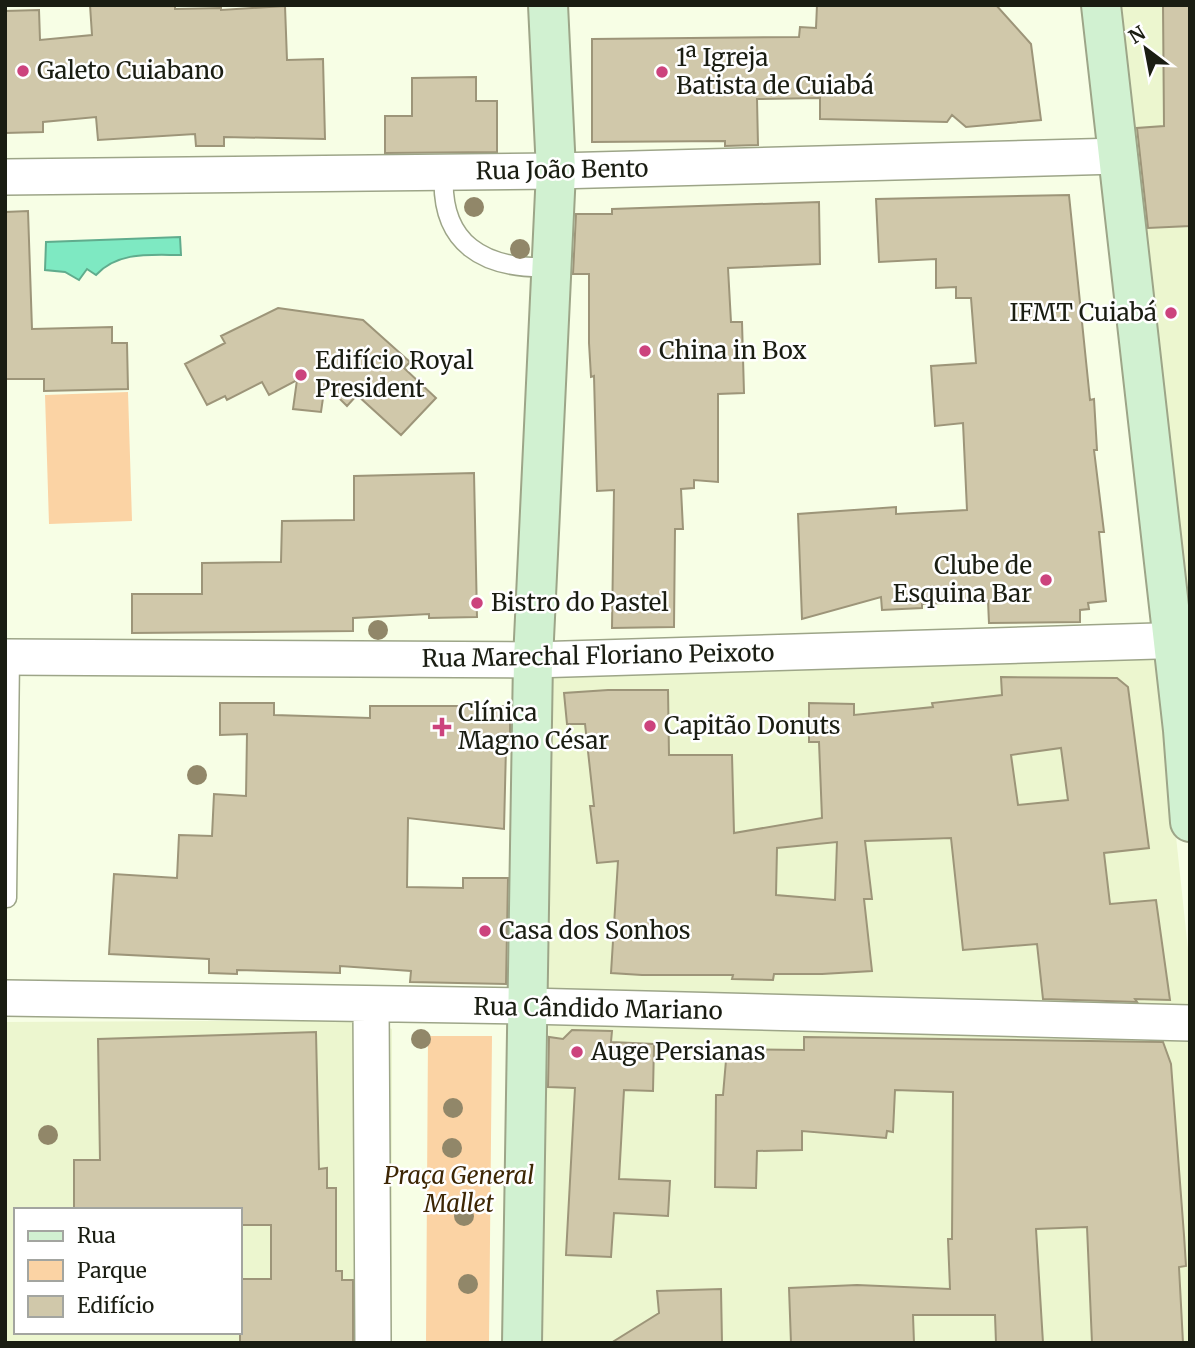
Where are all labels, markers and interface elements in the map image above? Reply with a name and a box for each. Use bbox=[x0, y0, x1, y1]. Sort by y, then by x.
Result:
north arrow bbox=[1111, 14, 1181, 84]
text: N bbox=[1124, 20, 1150, 49]
place label: 1ª Igreja Batista de Cuiabá bbox=[676, 42, 874, 101]
place label: Galeto Cuiabano bbox=[37, 55, 224, 86]
marker: Galeto Cuiabano bbox=[15, 63, 31, 79]
marker: 1ª Igreja Batista de Cuiabá bbox=[654, 64, 670, 80]
street label: Rua João Bento bbox=[475, 152, 649, 187]
place label: IFMT Cuiabá bbox=[1009, 297, 1157, 328]
marker: IFMT Cuiabá bbox=[1163, 305, 1179, 321]
place label: China in Box bbox=[659, 335, 807, 366]
marker: China in Box bbox=[637, 343, 653, 359]
place label: Edifício Royal President bbox=[315, 345, 474, 404]
marker: Edifício Royal President bbox=[293, 367, 309, 383]
place label: Clube de Esquina Bar bbox=[893, 550, 1032, 609]
marker: Clube de Esquina Bar bbox=[1038, 572, 1054, 588]
place label: Bistro do Pastel bbox=[491, 587, 669, 618]
marker: Bistro do Pastel bbox=[469, 595, 485, 611]
street label: Rua Marechal Floriano Peixoto bbox=[421, 637, 775, 674]
place label: Clínica Magno César bbox=[458, 697, 609, 756]
place label: Capitão Donuts bbox=[664, 710, 841, 741]
marker: Clínica Magno César bbox=[432, 717, 452, 737]
marker: Capitão Donuts bbox=[642, 718, 658, 734]
place label: Casa dos Sonhos bbox=[499, 915, 691, 946]
marker: Casa dos Sonhos bbox=[477, 923, 493, 939]
street label: Rua Cândido Mariano bbox=[473, 991, 723, 1026]
place label: Auge Persianas bbox=[590, 1036, 766, 1067]
marker: Auge Persianas bbox=[569, 1044, 585, 1060]
park label: Praça General Mallet bbox=[384, 1160, 534, 1219]
legend bbox=[14, 1208, 242, 1334]
text: Rua bbox=[77, 1222, 116, 1249]
text: Parque bbox=[77, 1257, 147, 1284]
text: Edifício bbox=[77, 1292, 154, 1319]

